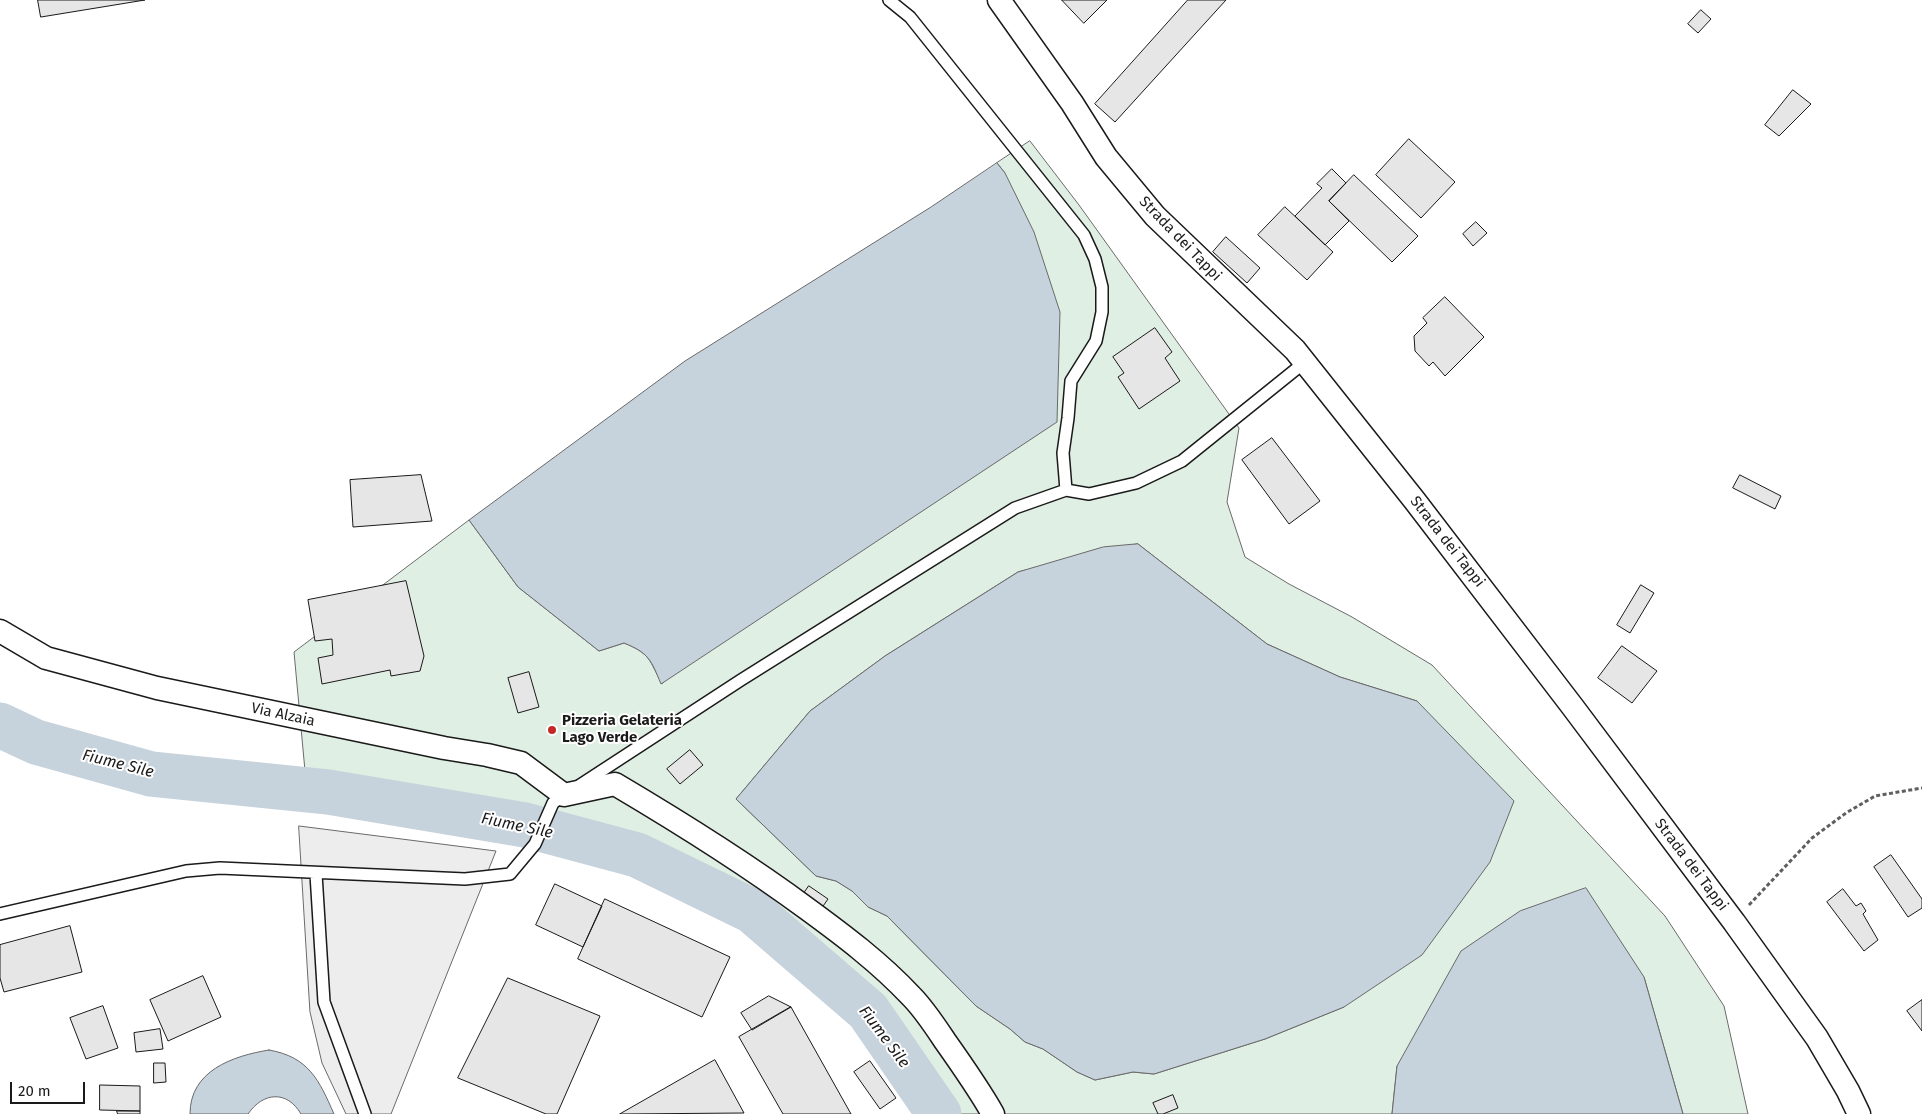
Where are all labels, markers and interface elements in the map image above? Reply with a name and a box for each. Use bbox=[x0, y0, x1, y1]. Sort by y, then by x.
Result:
street label: Strada dei Tappi bbox=[1135, 193, 1225, 285]
street label: Strada dei Tappi bbox=[1406, 493, 1488, 591]
street label: Via Alzaia bbox=[249, 699, 317, 731]
place label: Pizzeria Gelateria Lago Verde bbox=[562, 712, 682, 747]
marker: Pizzeria Gelateria Lago Verde bbox=[546, 724, 558, 736]
water label: Fiume Sile bbox=[80, 746, 156, 782]
water label: Fiume Sile bbox=[479, 809, 555, 843]
street label: Strada dei Tappi bbox=[1651, 815, 1731, 915]
water label: Fiume Sile bbox=[854, 1002, 914, 1072]
scale bar bbox=[12, 1072, 88, 1104]
text: 20 m bbox=[18, 1082, 51, 1100]

